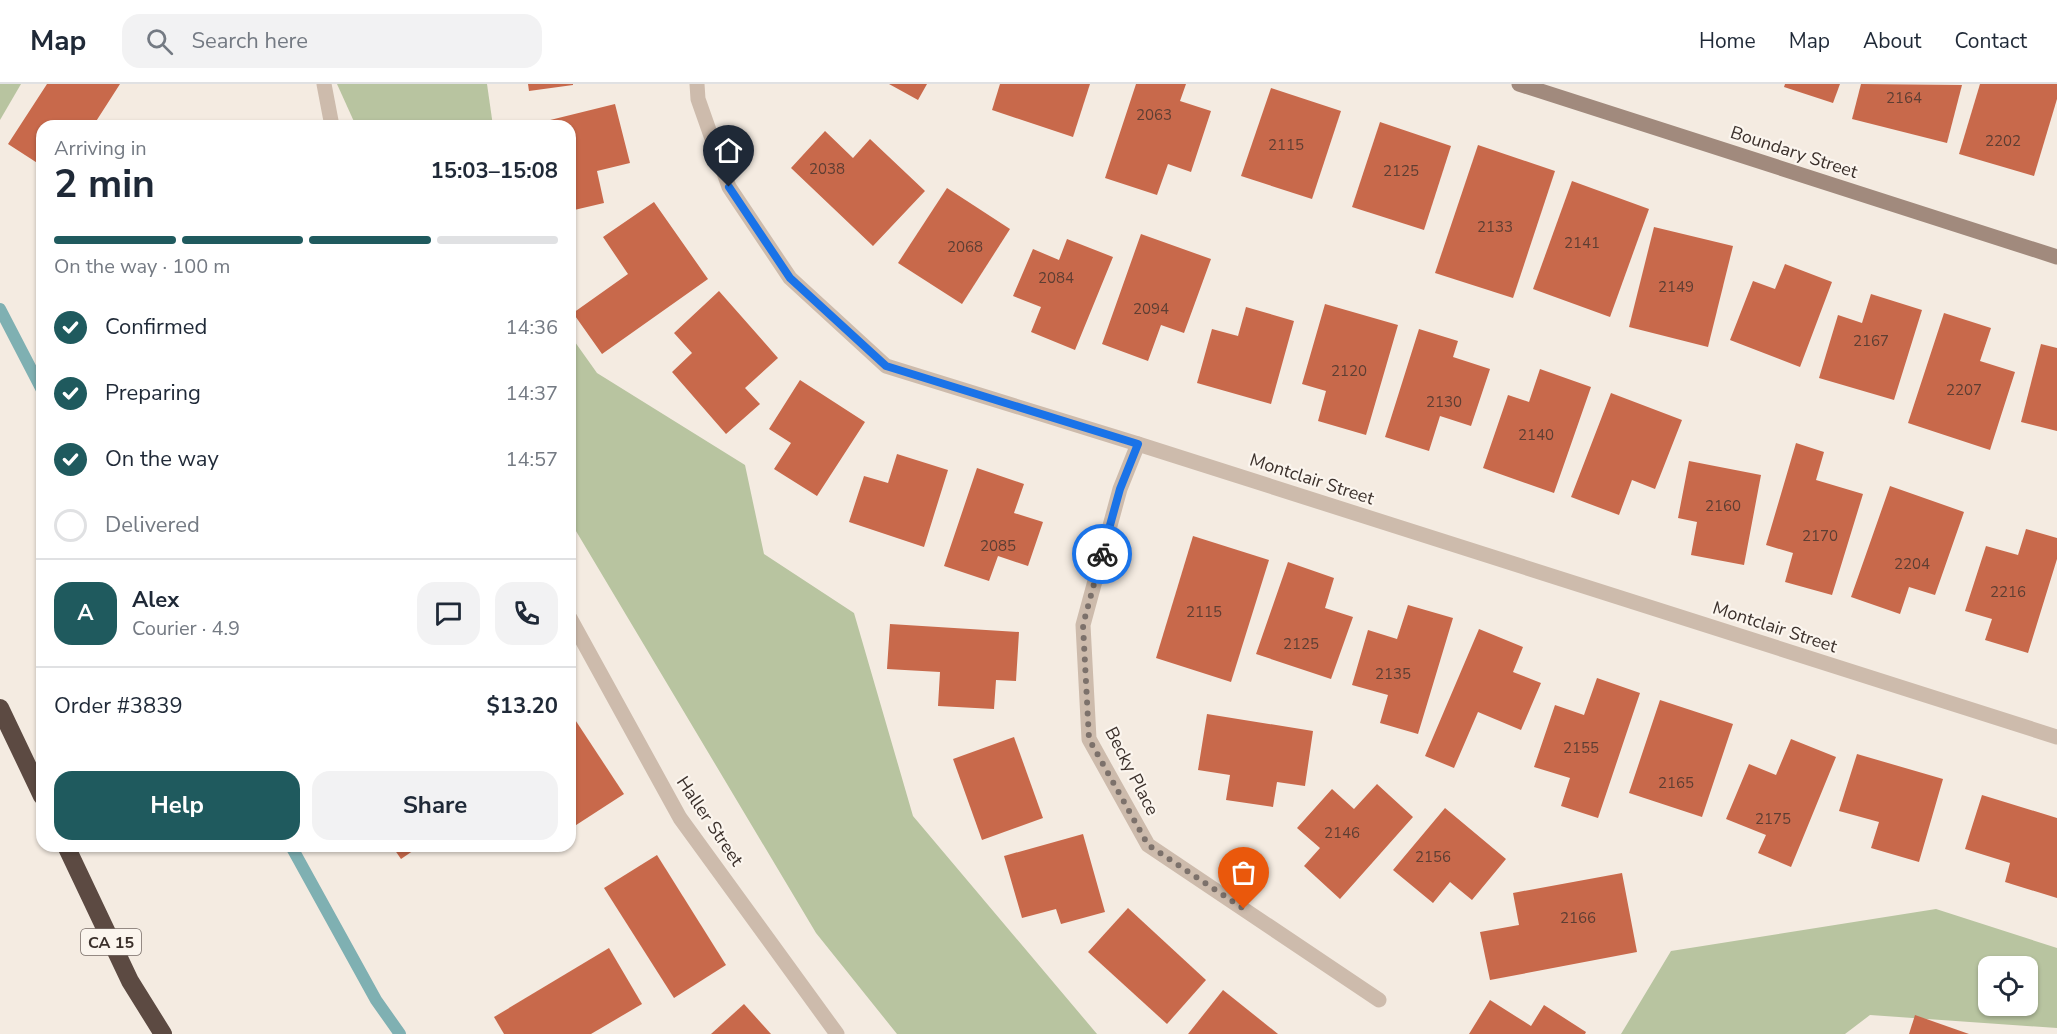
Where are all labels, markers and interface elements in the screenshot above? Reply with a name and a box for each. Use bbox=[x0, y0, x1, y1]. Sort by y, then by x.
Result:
search box bbox=[122, 14, 542, 68]
text: Map bbox=[30, 22, 86, 60]
icon: search bbox=[143, 25, 176, 58]
text: Search here bbox=[191, 26, 308, 56]
text: Home bbox=[1699, 27, 1756, 55]
text: Map bbox=[1789, 27, 1830, 55]
text: About bbox=[1863, 27, 1921, 55]
text: Contact bbox=[1954, 27, 2027, 55]
house number: 2164 bbox=[1886, 88, 1922, 108]
house number: 2063 bbox=[1136, 105, 1172, 125]
street label: Boundary Street bbox=[1727, 120, 1861, 184]
pin bbox=[703, 125, 754, 187]
house number: 2202 bbox=[1985, 131, 2021, 151]
icon: home bbox=[712, 134, 745, 167]
text: Arriving in bbox=[54, 135, 147, 162]
house number: 2115 bbox=[1268, 135, 1304, 155]
text: 15:03–15:08 bbox=[430, 156, 558, 186]
text: 2 min bbox=[54, 158, 155, 211]
house number: 2038 bbox=[809, 159, 845, 179]
house number: 2125 bbox=[1383, 161, 1419, 181]
house number: 2133 bbox=[1477, 217, 1513, 237]
house number: 2141 bbox=[1564, 233, 1600, 253]
house number: 2068 bbox=[947, 237, 983, 257]
text: On the way · 100 m bbox=[54, 253, 230, 280]
house number: 2084 bbox=[1038, 268, 1074, 288]
house number: 2149 bbox=[1658, 277, 1694, 297]
house number: 2094 bbox=[1133, 299, 1169, 319]
icon: check bbox=[54, 311, 87, 344]
text: Confirmed bbox=[105, 312, 207, 342]
text: 14:36 bbox=[505, 314, 558, 341]
house number: 2167 bbox=[1853, 331, 1889, 351]
house number: 2120 bbox=[1331, 361, 1367, 381]
icon: check bbox=[54, 377, 87, 410]
text: Preparing bbox=[105, 378, 201, 408]
text: 14:37 bbox=[505, 380, 558, 407]
house number: 2207 bbox=[1946, 380, 1982, 400]
house number: 2130 bbox=[1426, 392, 1462, 412]
house number: 2140 bbox=[1518, 425, 1554, 445]
icon: check bbox=[54, 443, 87, 476]
text: On the way bbox=[105, 444, 219, 474]
text: 14:57 bbox=[505, 446, 558, 473]
street label: Montclair Street bbox=[1247, 448, 1378, 511]
house number: 2160 bbox=[1705, 496, 1741, 516]
text: Delivered bbox=[105, 510, 200, 540]
courier bbox=[1072, 524, 1132, 584]
house number: 2170 bbox=[1802, 526, 1838, 546]
house number: 2085 bbox=[980, 536, 1016, 556]
icon: bike bbox=[1086, 538, 1119, 571]
house number: 2204 bbox=[1894, 554, 1930, 574]
button: chat bbox=[417, 582, 480, 645]
button: phone bbox=[495, 582, 558, 645]
house number: 2216 bbox=[1990, 582, 2026, 602]
text: Alex bbox=[132, 585, 179, 615]
street label: Montclair Street bbox=[1710, 596, 1841, 659]
text: A bbox=[77, 598, 94, 628]
house number: 2115 bbox=[1186, 602, 1222, 622]
text: Courier · 4.9 bbox=[132, 615, 240, 642]
house number: 2125 bbox=[1283, 634, 1319, 654]
house number: 2135 bbox=[1375, 664, 1411, 684]
text: Order #3839 bbox=[54, 691, 183, 721]
text: $13.20 bbox=[487, 691, 558, 721]
street label: Becky Place bbox=[1099, 722, 1165, 820]
house number: 2155 bbox=[1563, 738, 1599, 758]
button: Help bbox=[54, 771, 300, 840]
button: Share bbox=[312, 771, 558, 840]
street label: Haller Street bbox=[671, 771, 749, 871]
house number: 2165 bbox=[1658, 773, 1694, 793]
house number: 2175 bbox=[1755, 809, 1791, 829]
house number: 2146 bbox=[1324, 823, 1360, 843]
pin bbox=[1218, 847, 1269, 909]
house number: 2156 bbox=[1415, 847, 1451, 867]
icon: bag bbox=[1227, 856, 1260, 889]
house number: 2166 bbox=[1560, 908, 1596, 928]
road number: CA 15 bbox=[81, 929, 141, 955]
map controls bbox=[1978, 956, 2038, 1016]
button: locate bbox=[1978, 956, 2038, 1016]

